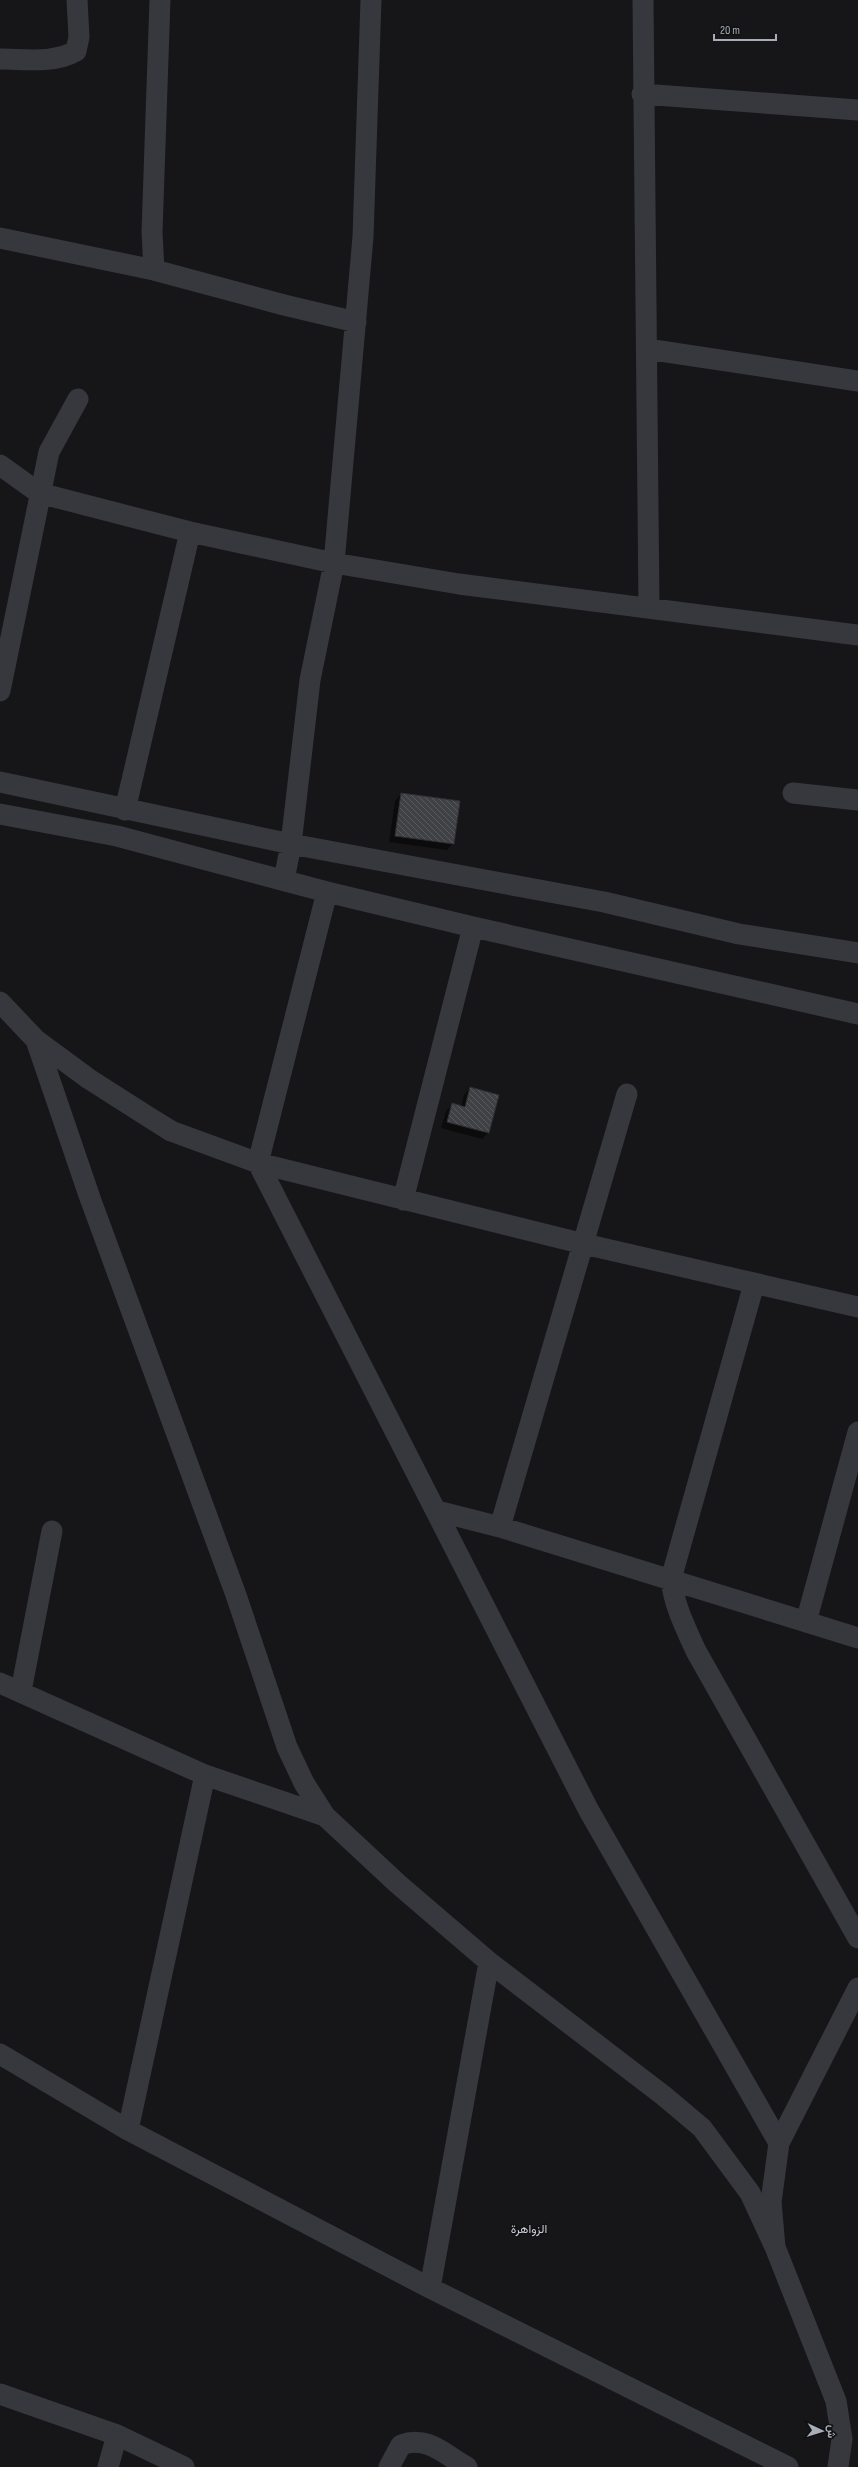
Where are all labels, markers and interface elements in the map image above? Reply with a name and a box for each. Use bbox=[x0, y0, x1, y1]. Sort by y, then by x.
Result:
scale bar bbox=[714, 16, 776, 42]
text: 20 m bbox=[720, 23, 740, 38]
district label: الزواهرة bbox=[511, 2222, 547, 2237]
north arrow bbox=[802, 2411, 842, 2451]
text: ش bbox=[825, 2425, 838, 2439]

